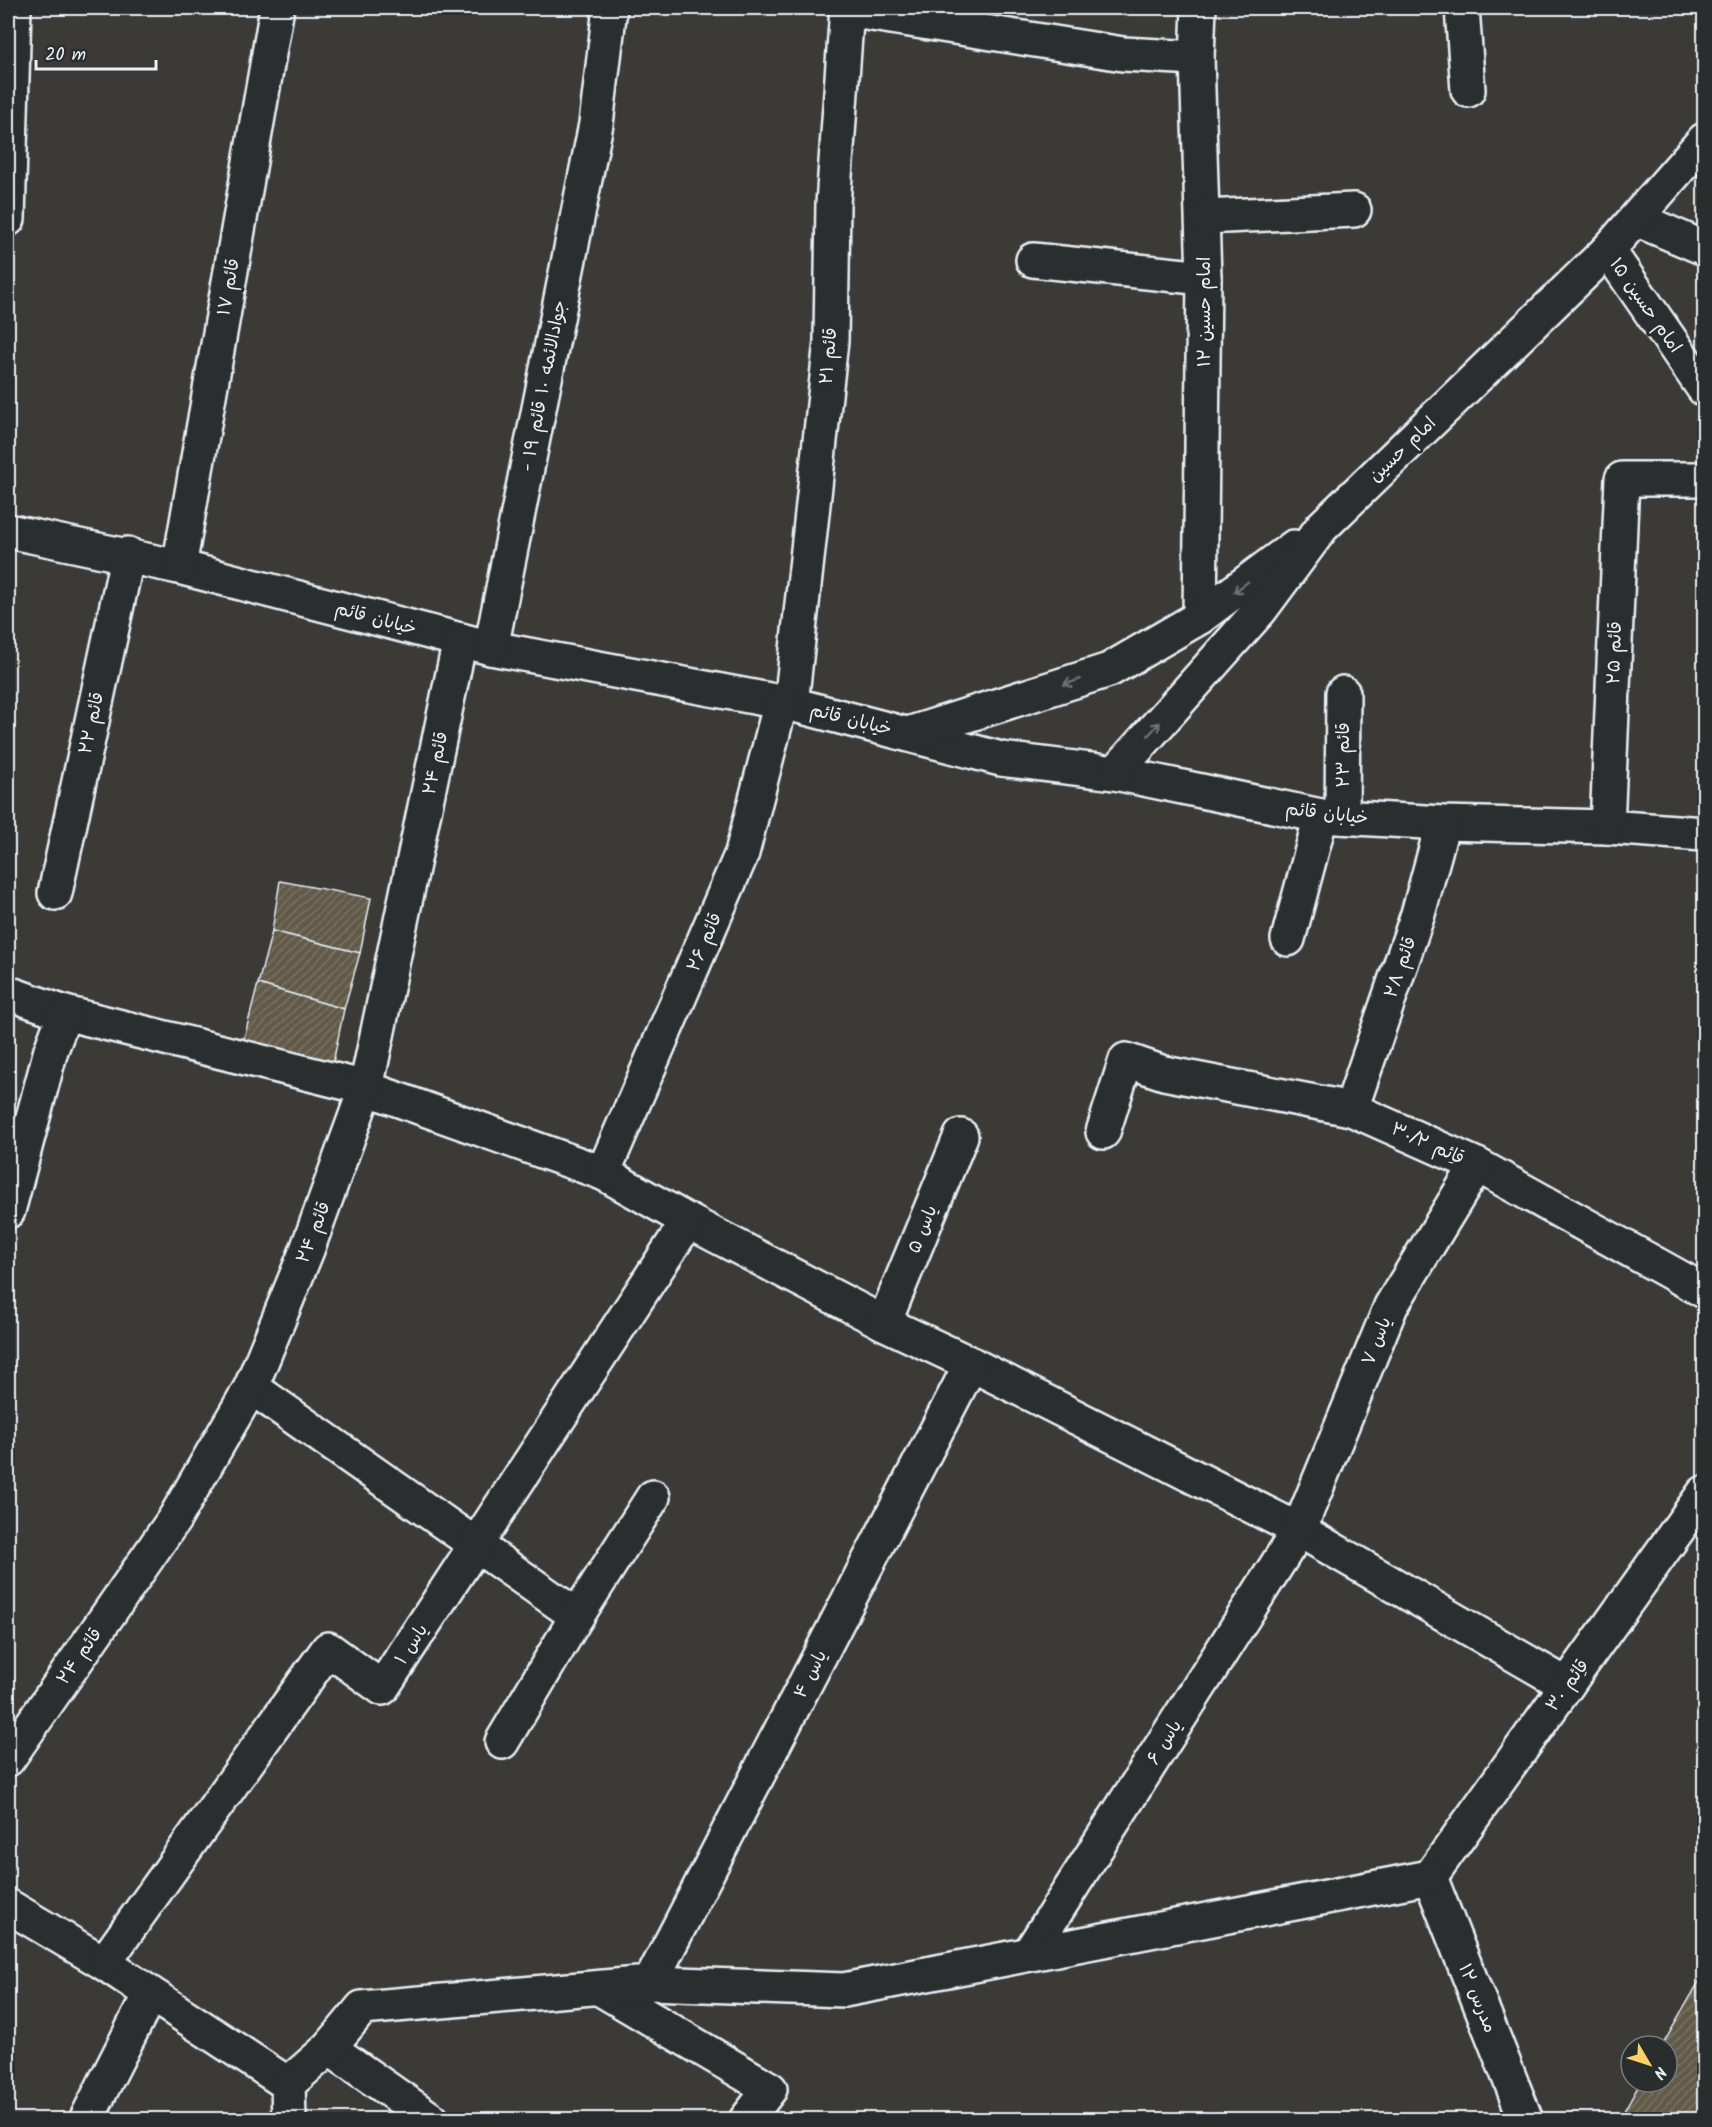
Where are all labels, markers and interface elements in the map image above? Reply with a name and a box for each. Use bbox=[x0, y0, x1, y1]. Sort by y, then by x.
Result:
scale bar bbox=[36, 33, 156, 71]
text: 20 m bbox=[45, 41, 86, 70]
street label: امام حسین ۱۵ bbox=[1601, 252, 1688, 360]
street label: قائم ۱۷ bbox=[210, 256, 249, 318]
street label: امام حسین ۱۲ bbox=[1191, 257, 1220, 367]
street label: - جوادالائمه ۱۰ قائم ۱۹ bbox=[514, 298, 575, 475]
street label: قائم ۲۱ bbox=[813, 326, 846, 386]
street label: امام حسین bbox=[1362, 410, 1444, 490]
one-way arrow bbox=[1234, 580, 1250, 593]
street label: خیابان قائم bbox=[332, 595, 419, 644]
street label: قائم ۲۵ bbox=[1600, 621, 1631, 685]
one-way arrow bbox=[1063, 677, 1082, 688]
street label: قائم ۲۲ bbox=[72, 690, 113, 757]
street label: خیابان قائم bbox=[807, 696, 894, 745]
one-way arrow bbox=[1147, 722, 1161, 737]
street label: قائم ۲۳ bbox=[1330, 722, 1359, 788]
street label: قائم ۲۴ bbox=[416, 729, 457, 798]
street label: خیابان قائم bbox=[1284, 795, 1370, 834]
street label: قائم ۲۶ bbox=[680, 909, 731, 977]
street label: قائم ۲۸ bbox=[1377, 933, 1425, 1002]
street label: قاِئم ۳۰/۲ bbox=[1386, 1115, 1469, 1173]
street label: قائم ۲۴ bbox=[289, 1197, 339, 1268]
street label: یاس ۵ bbox=[901, 1201, 946, 1258]
street label: یاس ۷ bbox=[1355, 1313, 1400, 1370]
street label: یاس ۱ bbox=[388, 1618, 436, 1671]
street label: قائم ۲۴ bbox=[50, 1622, 111, 1691]
street label: یاس ۴ bbox=[787, 1645, 836, 1704]
street label: قاِئم ۳۰ bbox=[1539, 1653, 1597, 1718]
street label: یاس ۶ bbox=[1140, 1715, 1190, 1771]
street label: مدرس ۱۲ bbox=[1450, 1959, 1504, 2038]
north arrow bbox=[1619, 2034, 1679, 2094]
text: N bbox=[1647, 2061, 1672, 2084]

